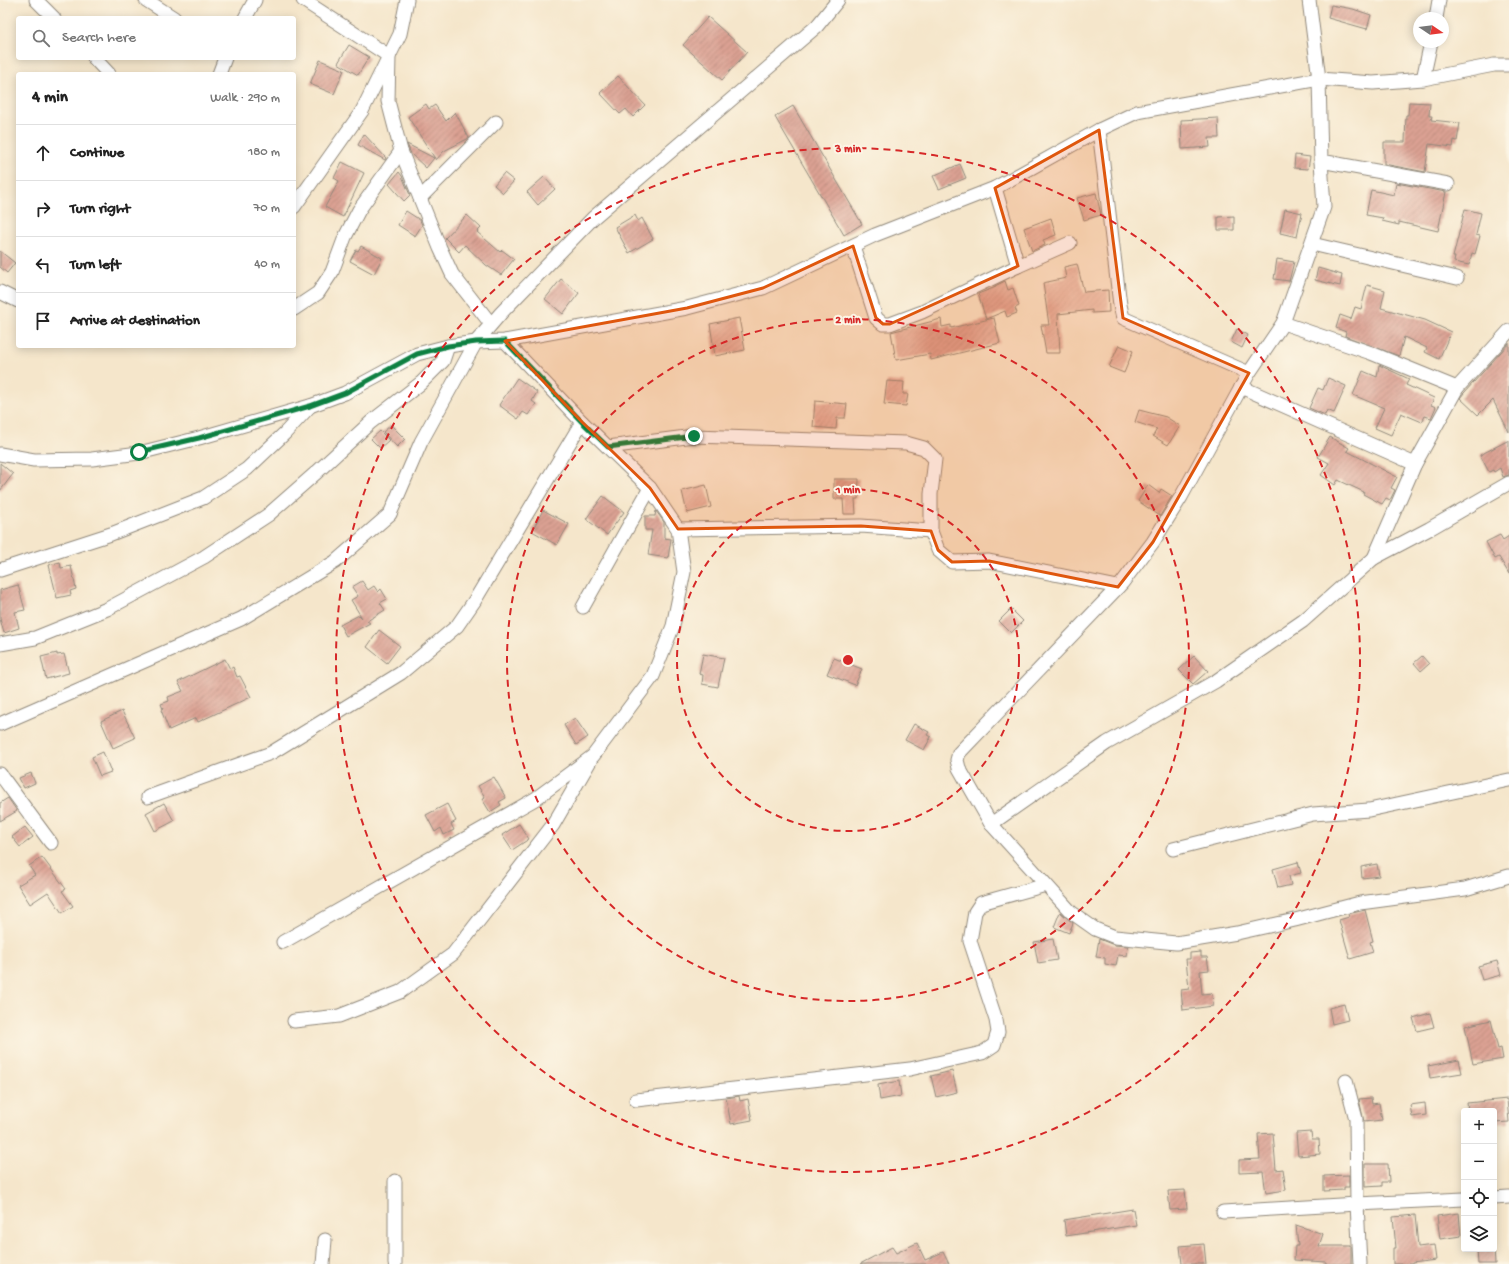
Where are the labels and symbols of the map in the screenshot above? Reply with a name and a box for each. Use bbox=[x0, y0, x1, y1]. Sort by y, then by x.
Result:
north arrow bbox=[1413, 12, 1449, 48]
text: 3 min bbox=[834, 143, 861, 157]
text: 2 min bbox=[835, 314, 861, 328]
route end bbox=[685, 427, 703, 445]
route start bbox=[130, 443, 148, 461]
text: 1 min bbox=[835, 484, 861, 498]
centre of rings bbox=[841, 653, 855, 667]

